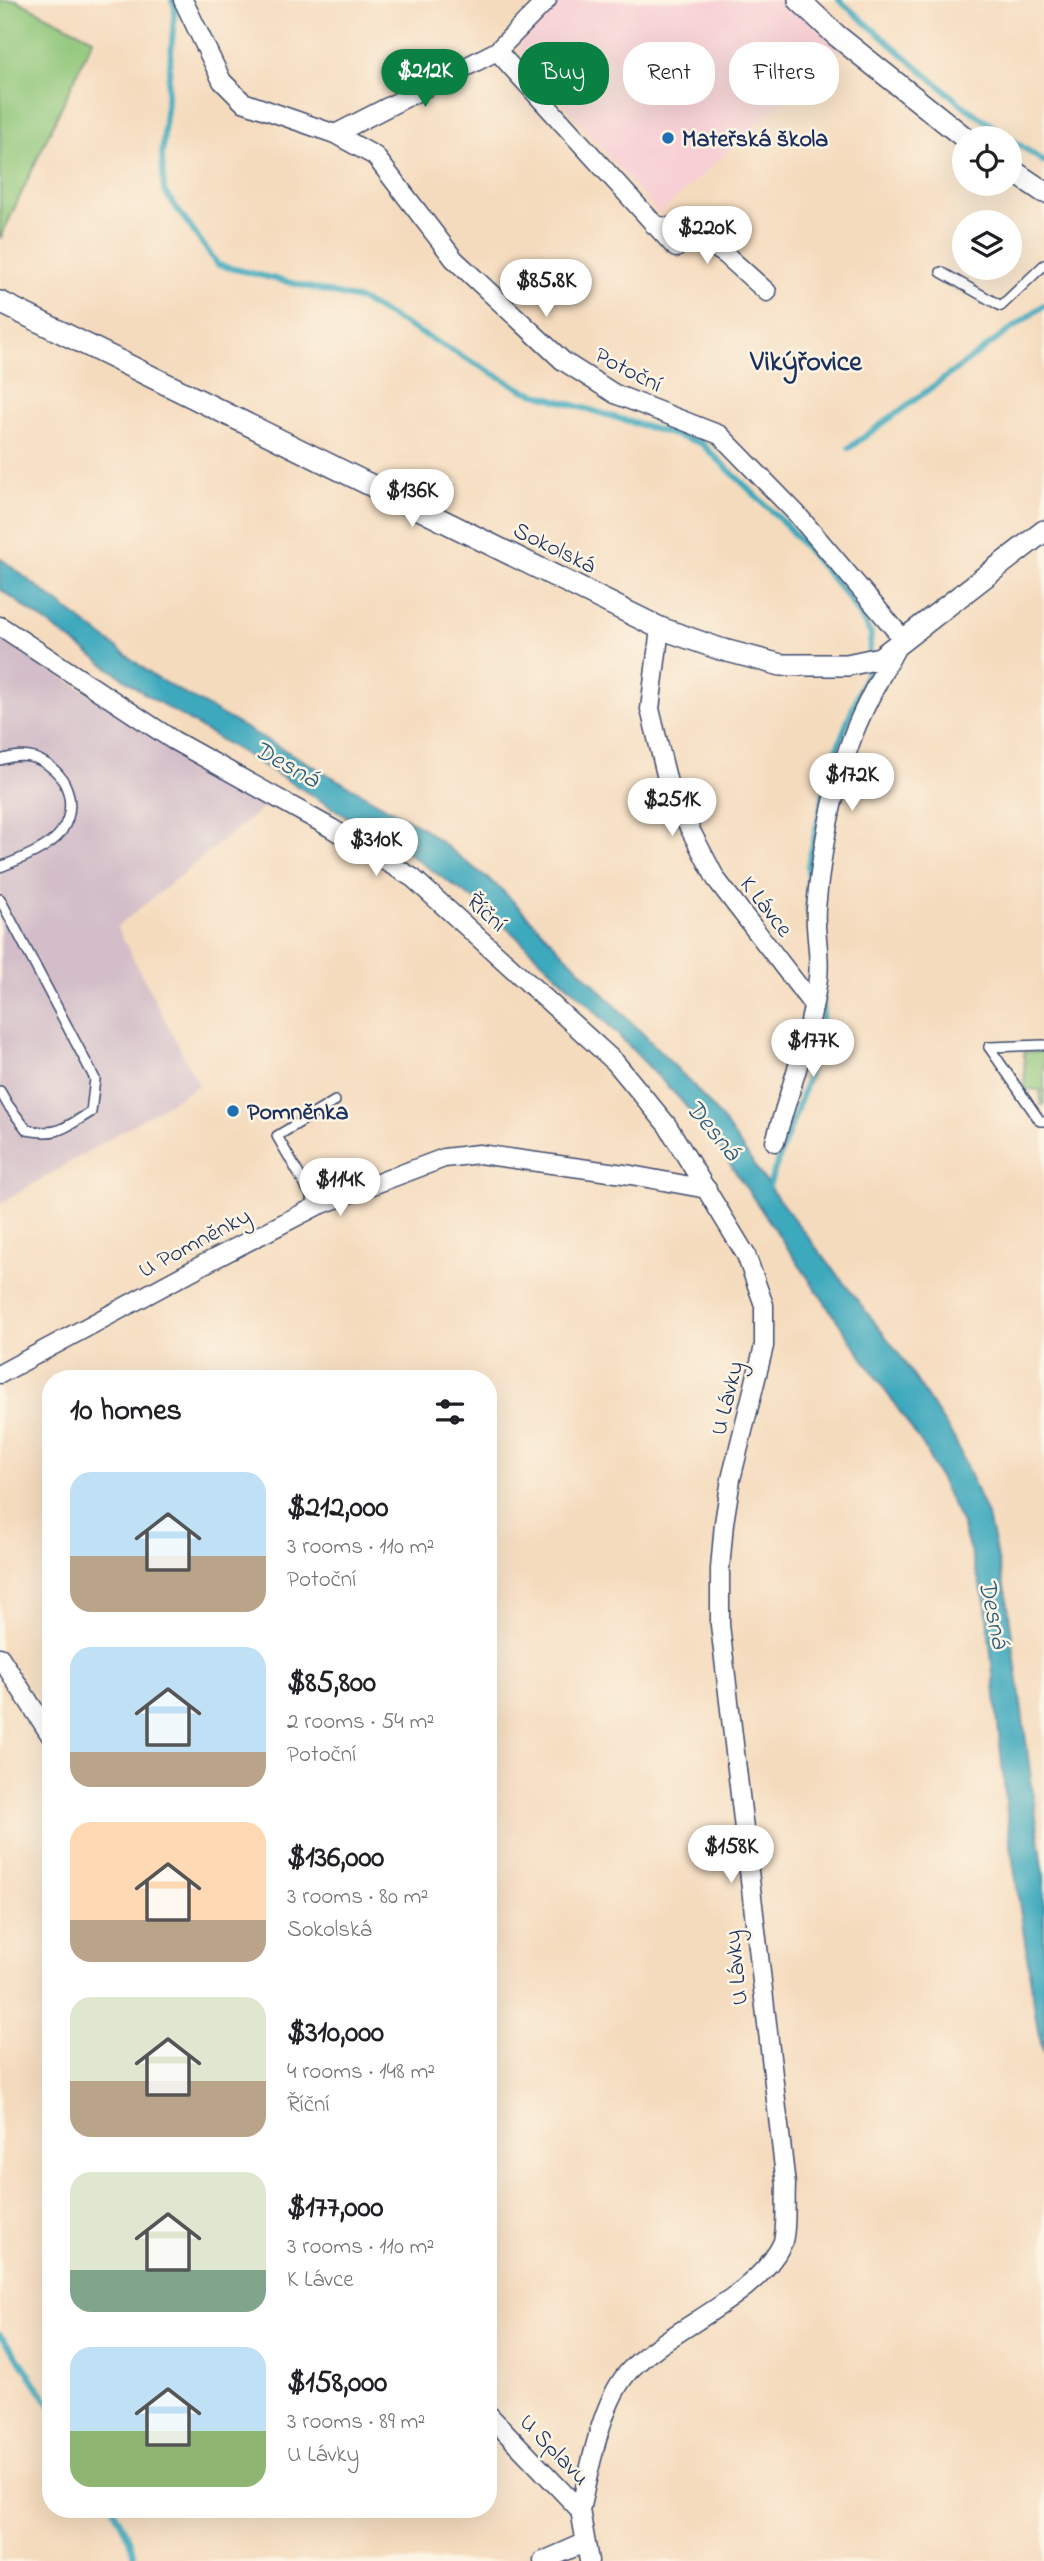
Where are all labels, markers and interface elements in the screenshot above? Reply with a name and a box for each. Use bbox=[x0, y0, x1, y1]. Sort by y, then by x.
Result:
chip: Buy bbox=[518, 42, 609, 105]
chip: Rent bbox=[623, 42, 715, 105]
chip: Filters bbox=[729, 42, 839, 105]
pin: $212K bbox=[376, 50, 474, 109]
text: $212K bbox=[397, 55, 453, 88]
place label: Mateřská škola bbox=[682, 123, 828, 158]
map controls bbox=[952, 126, 1022, 280]
button: locate bbox=[952, 126, 1022, 196]
marker: Mateřská škola bbox=[660, 130, 676, 146]
pin: $220K bbox=[658, 206, 756, 266]
button: layers bbox=[952, 210, 1022, 280]
text: $220K bbox=[678, 212, 736, 245]
pin: $85.8K bbox=[489, 260, 603, 319]
text: $85.8K bbox=[516, 265, 576, 298]
street label: Potoční bbox=[588, 339, 668, 403]
district label: Vikýřovice bbox=[749, 343, 863, 384]
pin: $136K bbox=[363, 470, 461, 529]
text: $136K bbox=[386, 475, 438, 508]
street label: Sokolská bbox=[507, 514, 601, 584]
water label: Desná bbox=[246, 732, 327, 800]
pin: $172K bbox=[803, 754, 901, 813]
text: $172K bbox=[825, 759, 879, 792]
pin: $251K bbox=[623, 778, 721, 838]
text: $251K bbox=[644, 784, 700, 817]
pin: $310K bbox=[327, 818, 425, 878]
text: $310K bbox=[350, 824, 402, 857]
street label: K Lávce bbox=[730, 869, 800, 946]
street label: Říční bbox=[457, 886, 514, 942]
pin: $177K bbox=[764, 1020, 862, 1079]
text: $177K bbox=[787, 1025, 839, 1058]
water label: Desná bbox=[675, 1092, 750, 1171]
place label: Pomněnka bbox=[247, 1096, 348, 1131]
marker: Pomněnka bbox=[225, 1103, 241, 1119]
pin: $114K bbox=[291, 1158, 389, 1218]
text: $114K bbox=[315, 1164, 365, 1197]
street label: U Pomněnky bbox=[133, 1200, 258, 1289]
street label: U Lávky bbox=[702, 1358, 755, 1440]
text: 10 homes bbox=[70, 1390, 182, 1434]
icon: filters bbox=[431, 1393, 469, 1431]
text: $212,000 bbox=[287, 1487, 389, 1531]
icon: home bbox=[126, 1500, 210, 1584]
text: 3 rooms · 110 m² bbox=[287, 1531, 434, 1564]
text: Potoční bbox=[287, 1564, 356, 1597]
water label: Desná bbox=[966, 1575, 1018, 1654]
text: $85,800 bbox=[287, 1662, 376, 1706]
icon: home bbox=[126, 1675, 210, 1759]
text: 2 rooms · 54 m² bbox=[287, 1706, 434, 1739]
text: Potoční bbox=[287, 1739, 356, 1772]
pin: $158K bbox=[682, 1826, 780, 1885]
text: $158K bbox=[704, 1831, 758, 1864]
text: $136,000 bbox=[287, 1837, 384, 1881]
icon: home bbox=[126, 1850, 210, 1934]
text: 3 rooms · 80 m² bbox=[287, 1881, 428, 1914]
text: Sokolská bbox=[287, 1914, 372, 1947]
street label: U Lávky bbox=[716, 1928, 760, 2007]
text: $310,000 bbox=[287, 2012, 384, 2056]
icon: home bbox=[126, 2025, 210, 2109]
text: 4 rooms · 148 m² bbox=[287, 2056, 435, 2089]
text: Říční bbox=[287, 2089, 330, 2122]
text: $177,000 bbox=[287, 2187, 383, 2231]
icon: home bbox=[126, 2200, 210, 2284]
text: 3 rooms · 110 m² bbox=[287, 2231, 434, 2264]
text: K Lávce bbox=[287, 2264, 353, 2297]
text: $158,000 bbox=[287, 2362, 387, 2406]
icon: home bbox=[126, 2375, 210, 2459]
text: 3 rooms · 89 m² bbox=[287, 2406, 425, 2439]
street label: U Splavu bbox=[510, 2407, 597, 2495]
text: U Lávky bbox=[287, 2439, 359, 2472]

